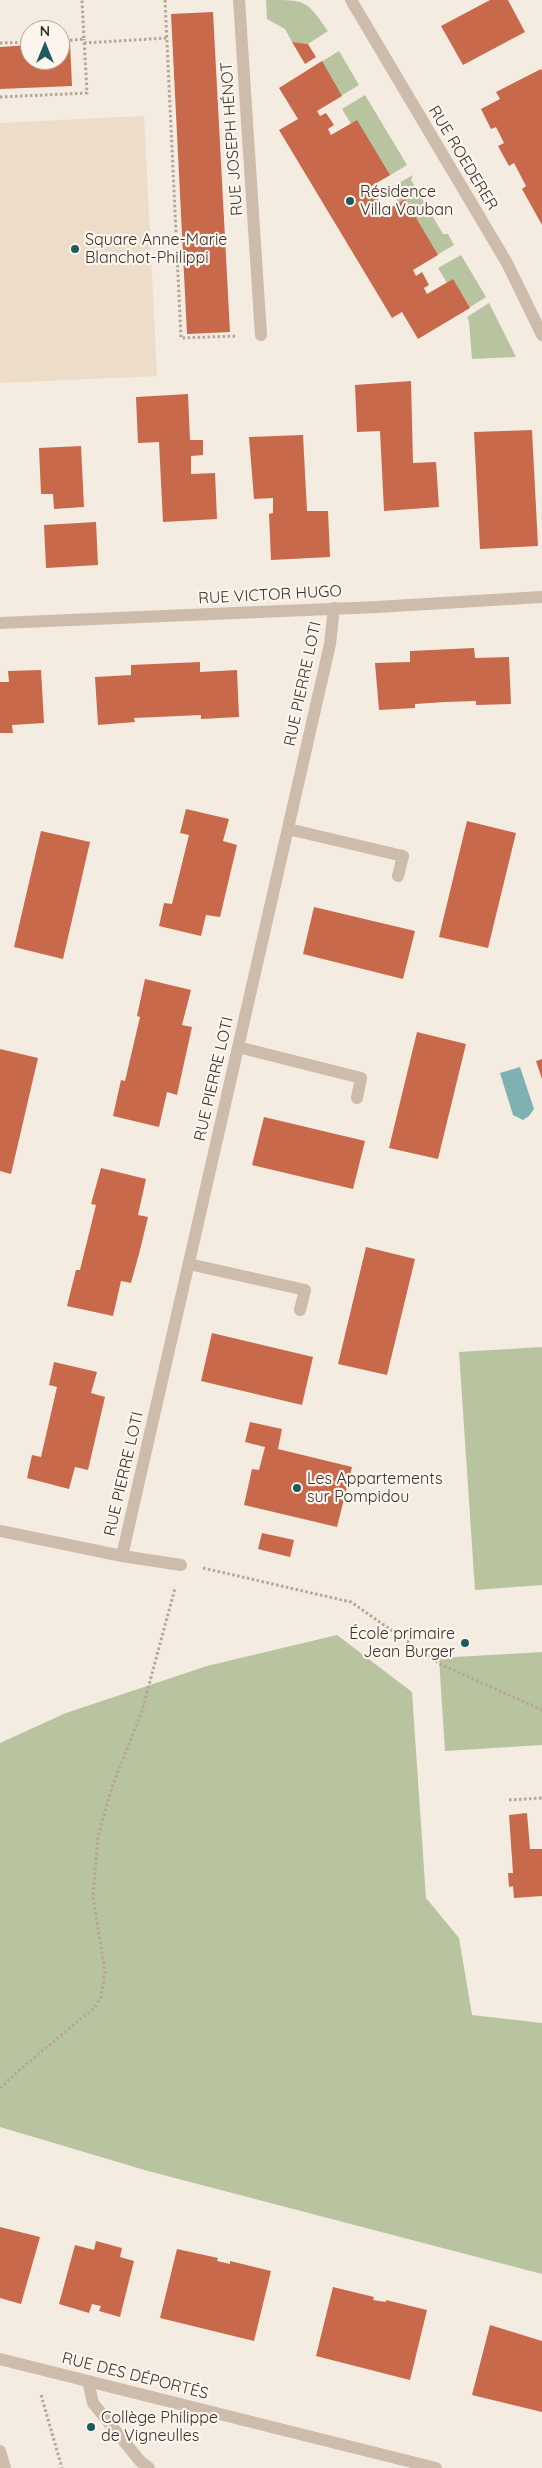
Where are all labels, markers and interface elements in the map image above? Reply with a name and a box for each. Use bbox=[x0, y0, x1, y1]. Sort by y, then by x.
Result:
north arrow bbox=[20, 20, 70, 70]
text: N bbox=[40, 22, 50, 40]
street label: RUE JOSEPH HÉNOT bbox=[217, 61, 247, 217]
street label: RUE ROEDERER bbox=[424, 102, 502, 214]
place label: Résidence Villa Vauban bbox=[360, 182, 453, 220]
marker: Résidence Villa Vauban bbox=[344, 195, 356, 207]
place label: Square Anne-Marie Blanchot-Philippi bbox=[85, 230, 227, 268]
marker: Square Anne-Marie Blanchot-Philippi bbox=[69, 243, 81, 255]
street label: RUE VICTOR HUGO bbox=[198, 582, 342, 608]
street label: RUE PIERRE LOTI bbox=[280, 620, 326, 748]
street label: RUE PIERRE LOTI bbox=[190, 1015, 238, 1143]
street label: RUE PIERRE LOTI bbox=[100, 1410, 148, 1538]
place label: Les Appartements sur Pompidou bbox=[307, 1469, 443, 1507]
marker: Les Appartements sur Pompidou bbox=[291, 1482, 303, 1494]
place label: École primaire Jean Burger bbox=[349, 1624, 455, 1662]
marker: École primaire Jean Burger bbox=[459, 1637, 471, 1649]
street label: RUE DES DÉPORTÉS bbox=[60, 2349, 210, 2403]
place label: Collège Philippe de Vigneulles bbox=[101, 2408, 218, 2446]
marker: Collège Philippe de Vigneulles bbox=[85, 2421, 97, 2433]

